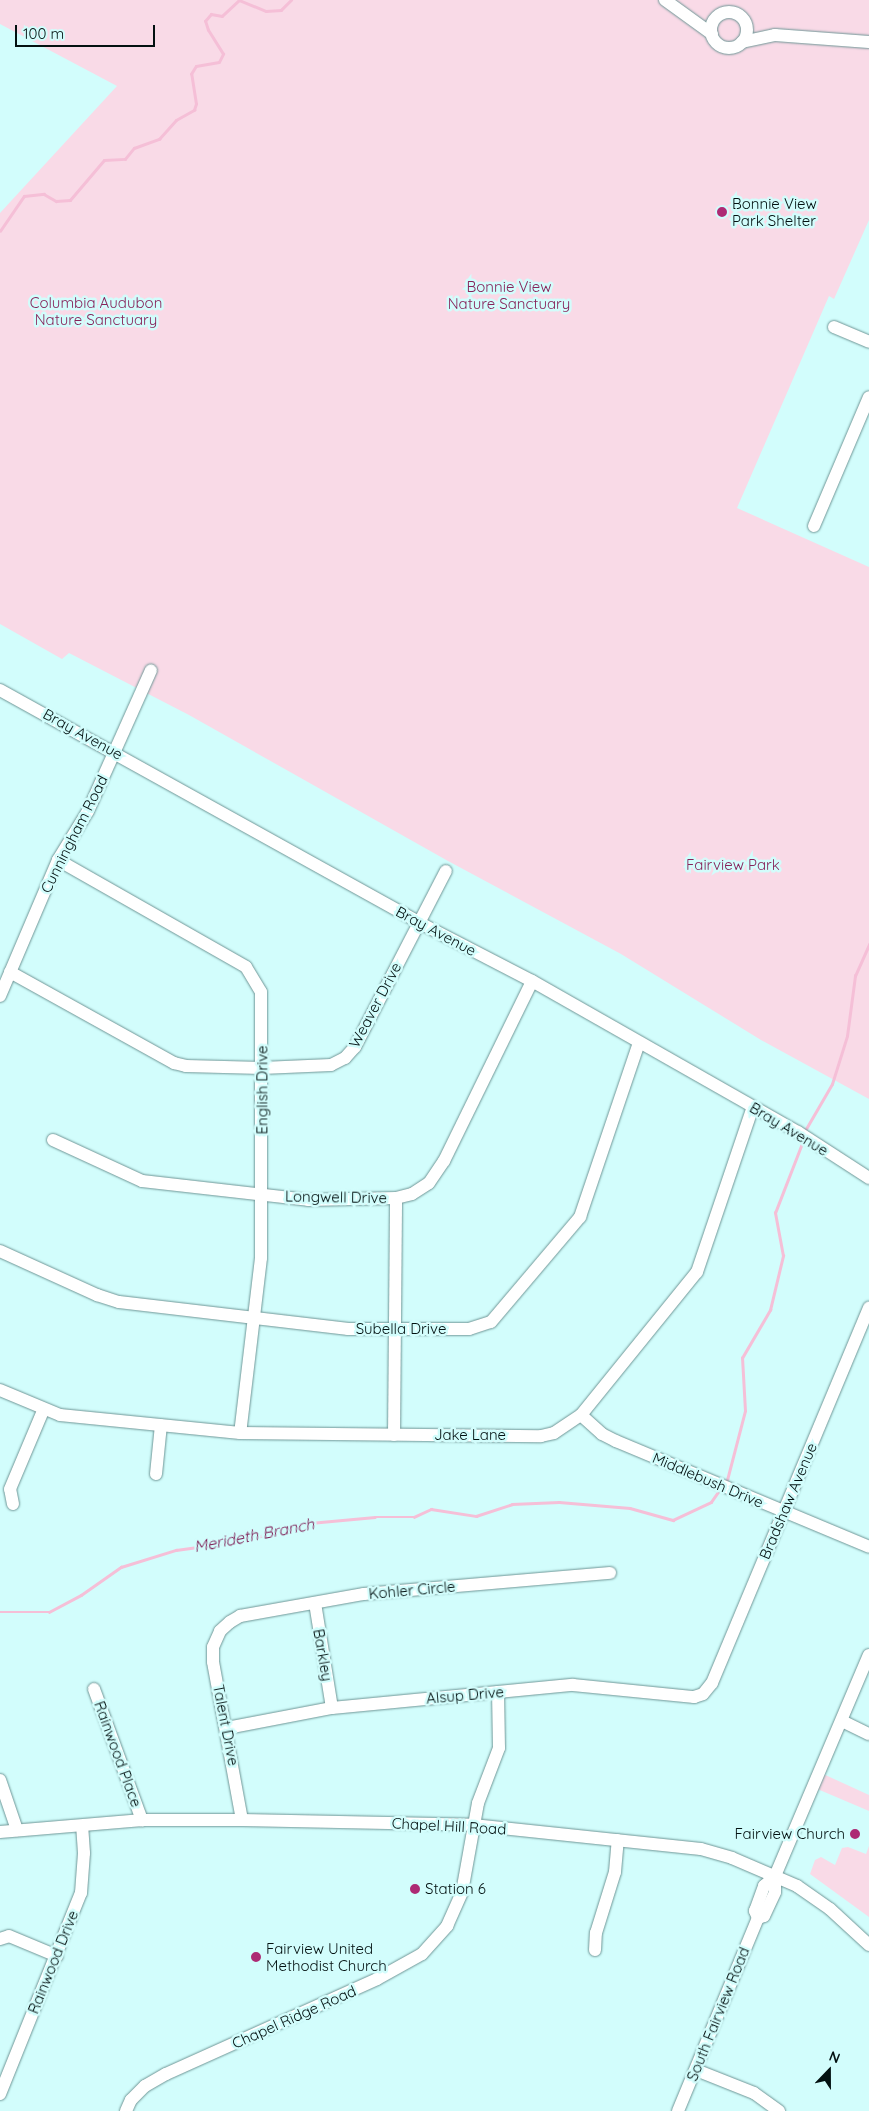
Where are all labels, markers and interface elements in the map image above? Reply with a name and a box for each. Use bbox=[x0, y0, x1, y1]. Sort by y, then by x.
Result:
scale bar bbox=[18, 15, 158, 47]
text: 100 m bbox=[23, 24, 64, 43]
place label: Bonnie View Park Shelter bbox=[732, 194, 817, 229]
marker: Bonnie View Park Shelter bbox=[716, 206, 728, 218]
park label: Bonnie View Nature Sanctuary bbox=[448, 277, 570, 312]
park label: Columbia Audubon Nature Sanctuary bbox=[30, 293, 162, 328]
street label: Bray Avenue bbox=[40, 705, 126, 763]
street label: Cunningham Road bbox=[37, 772, 111, 896]
park label: Fairview Park bbox=[686, 856, 780, 874]
street label: Bray Avenue bbox=[393, 902, 479, 960]
street label: Weaver Drive bbox=[345, 959, 405, 1051]
street label: English Drive bbox=[253, 1046, 271, 1134]
street label: Bray Avenue bbox=[746, 1099, 832, 1159]
street label: Longwell Drive bbox=[285, 1187, 387, 1207]
street label: Subella Drive bbox=[356, 1320, 446, 1338]
street label: Jake Lane bbox=[434, 1426, 506, 1444]
street label: Bradshaw Avenue bbox=[755, 1440, 821, 1562]
street label: Middlebush Drive bbox=[650, 1448, 766, 1512]
water label: Merideth Branch bbox=[192, 1514, 316, 1556]
street label: Kohler Circle bbox=[368, 1577, 456, 1603]
street label: Barkley bbox=[310, 1627, 336, 1683]
street label: Talent Drive bbox=[209, 1683, 243, 1767]
street label: Alsup Drive bbox=[425, 1683, 505, 1707]
street label: Rainwood Place bbox=[90, 1699, 146, 1809]
street label: Chapel Hill Road bbox=[391, 1814, 507, 1838]
place label: Fairview Church bbox=[734, 1825, 845, 1843]
marker: Fairview Church bbox=[849, 1828, 861, 1840]
place label: Station 6 bbox=[425, 1880, 486, 1898]
marker: Station 6 bbox=[409, 1883, 421, 1895]
street label: Rainwood Drive bbox=[24, 1908, 82, 2016]
place label: Fairview United Methodist Church bbox=[266, 1939, 387, 1974]
street label: South Fairview Road bbox=[683, 1944, 753, 2084]
marker: Fairview United Methodist Church bbox=[250, 1951, 262, 1963]
street label: Chapel Ridge Road bbox=[229, 1982, 359, 2052]
north arrow bbox=[804, 2046, 854, 2096]
text: N bbox=[826, 2047, 843, 2067]

